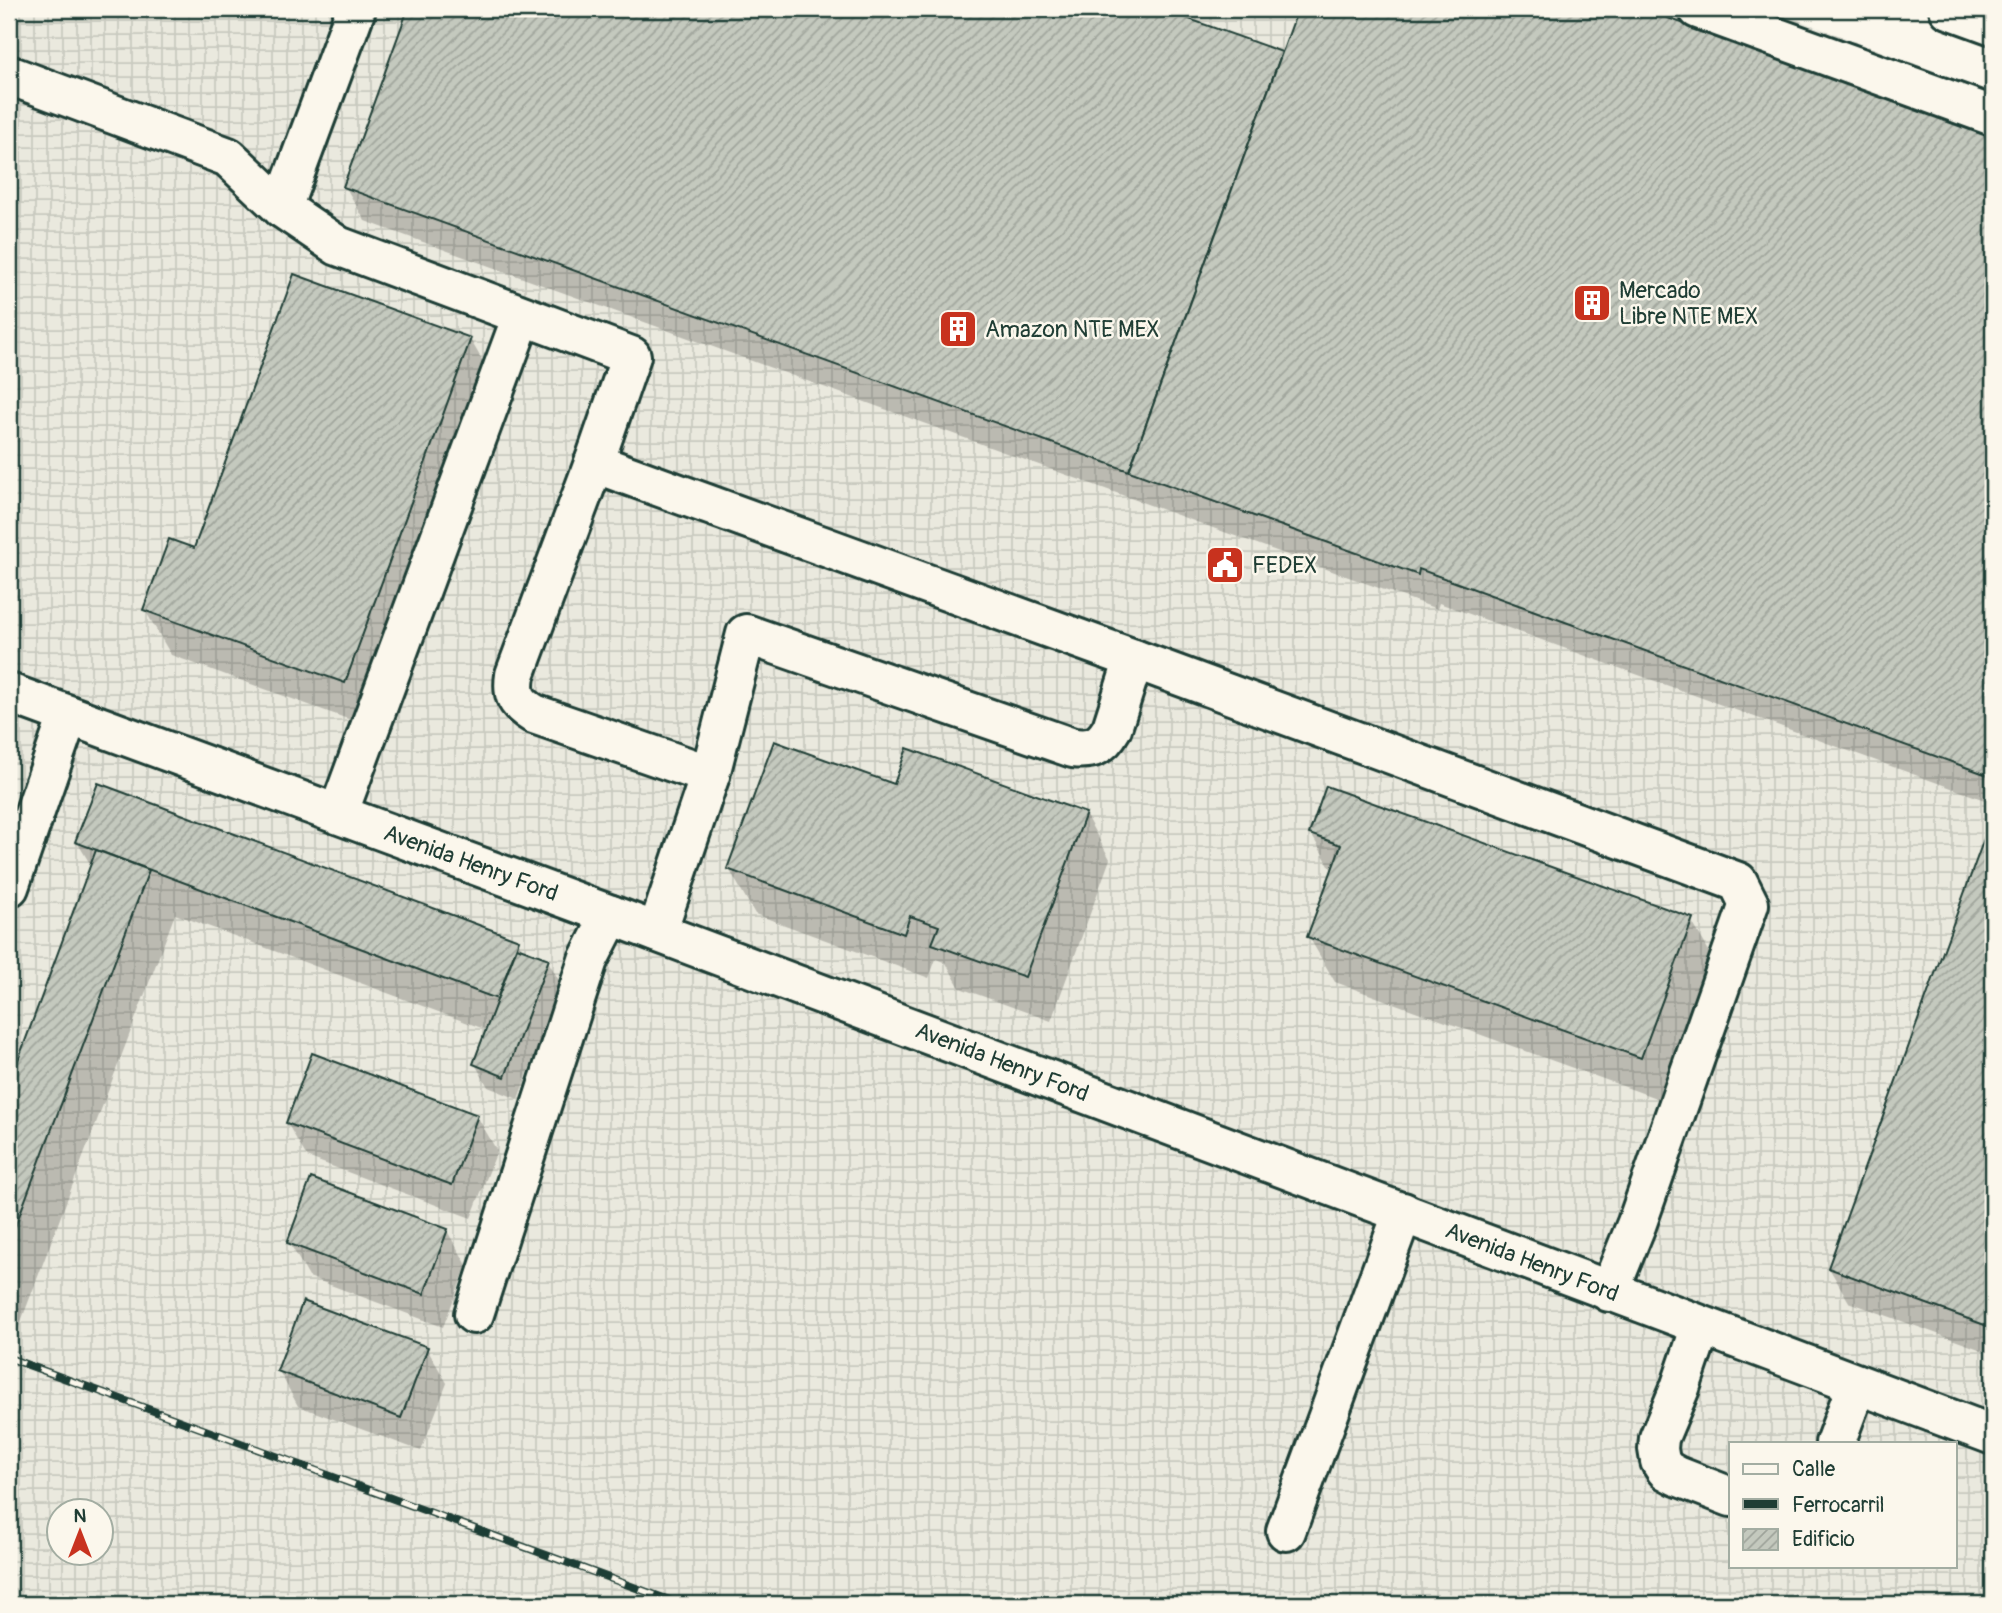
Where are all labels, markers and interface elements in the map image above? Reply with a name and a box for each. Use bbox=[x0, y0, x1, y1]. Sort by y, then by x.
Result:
place label: Mercado Libre NTE MEX bbox=[1619, 276, 1758, 331]
building icon: Mercado Libre NTE MEX bbox=[1571, 282, 1613, 324]
building icon: Amazon NTE MEX bbox=[937, 308, 979, 350]
place label: Amazon NTE MEX bbox=[985, 315, 1160, 344]
public building icon: FEDEX bbox=[1204, 544, 1246, 586]
place label: FEDEX bbox=[1252, 551, 1317, 580]
street label: Avenida Henry Ford bbox=[380, 818, 562, 908]
street label: Avenida Henry Ford bbox=[911, 1016, 1093, 1108]
street label: Avenida Henry Ford bbox=[1441, 1216, 1623, 1308]
legend bbox=[1729, 1442, 1956, 1568]
text: Calle bbox=[1792, 1456, 1836, 1483]
text: Ferrocarril bbox=[1792, 1492, 1884, 1519]
north arrow bbox=[46, 1498, 116, 1568]
text: N bbox=[74, 1504, 87, 1528]
text: Edificio bbox=[1792, 1526, 1855, 1553]

